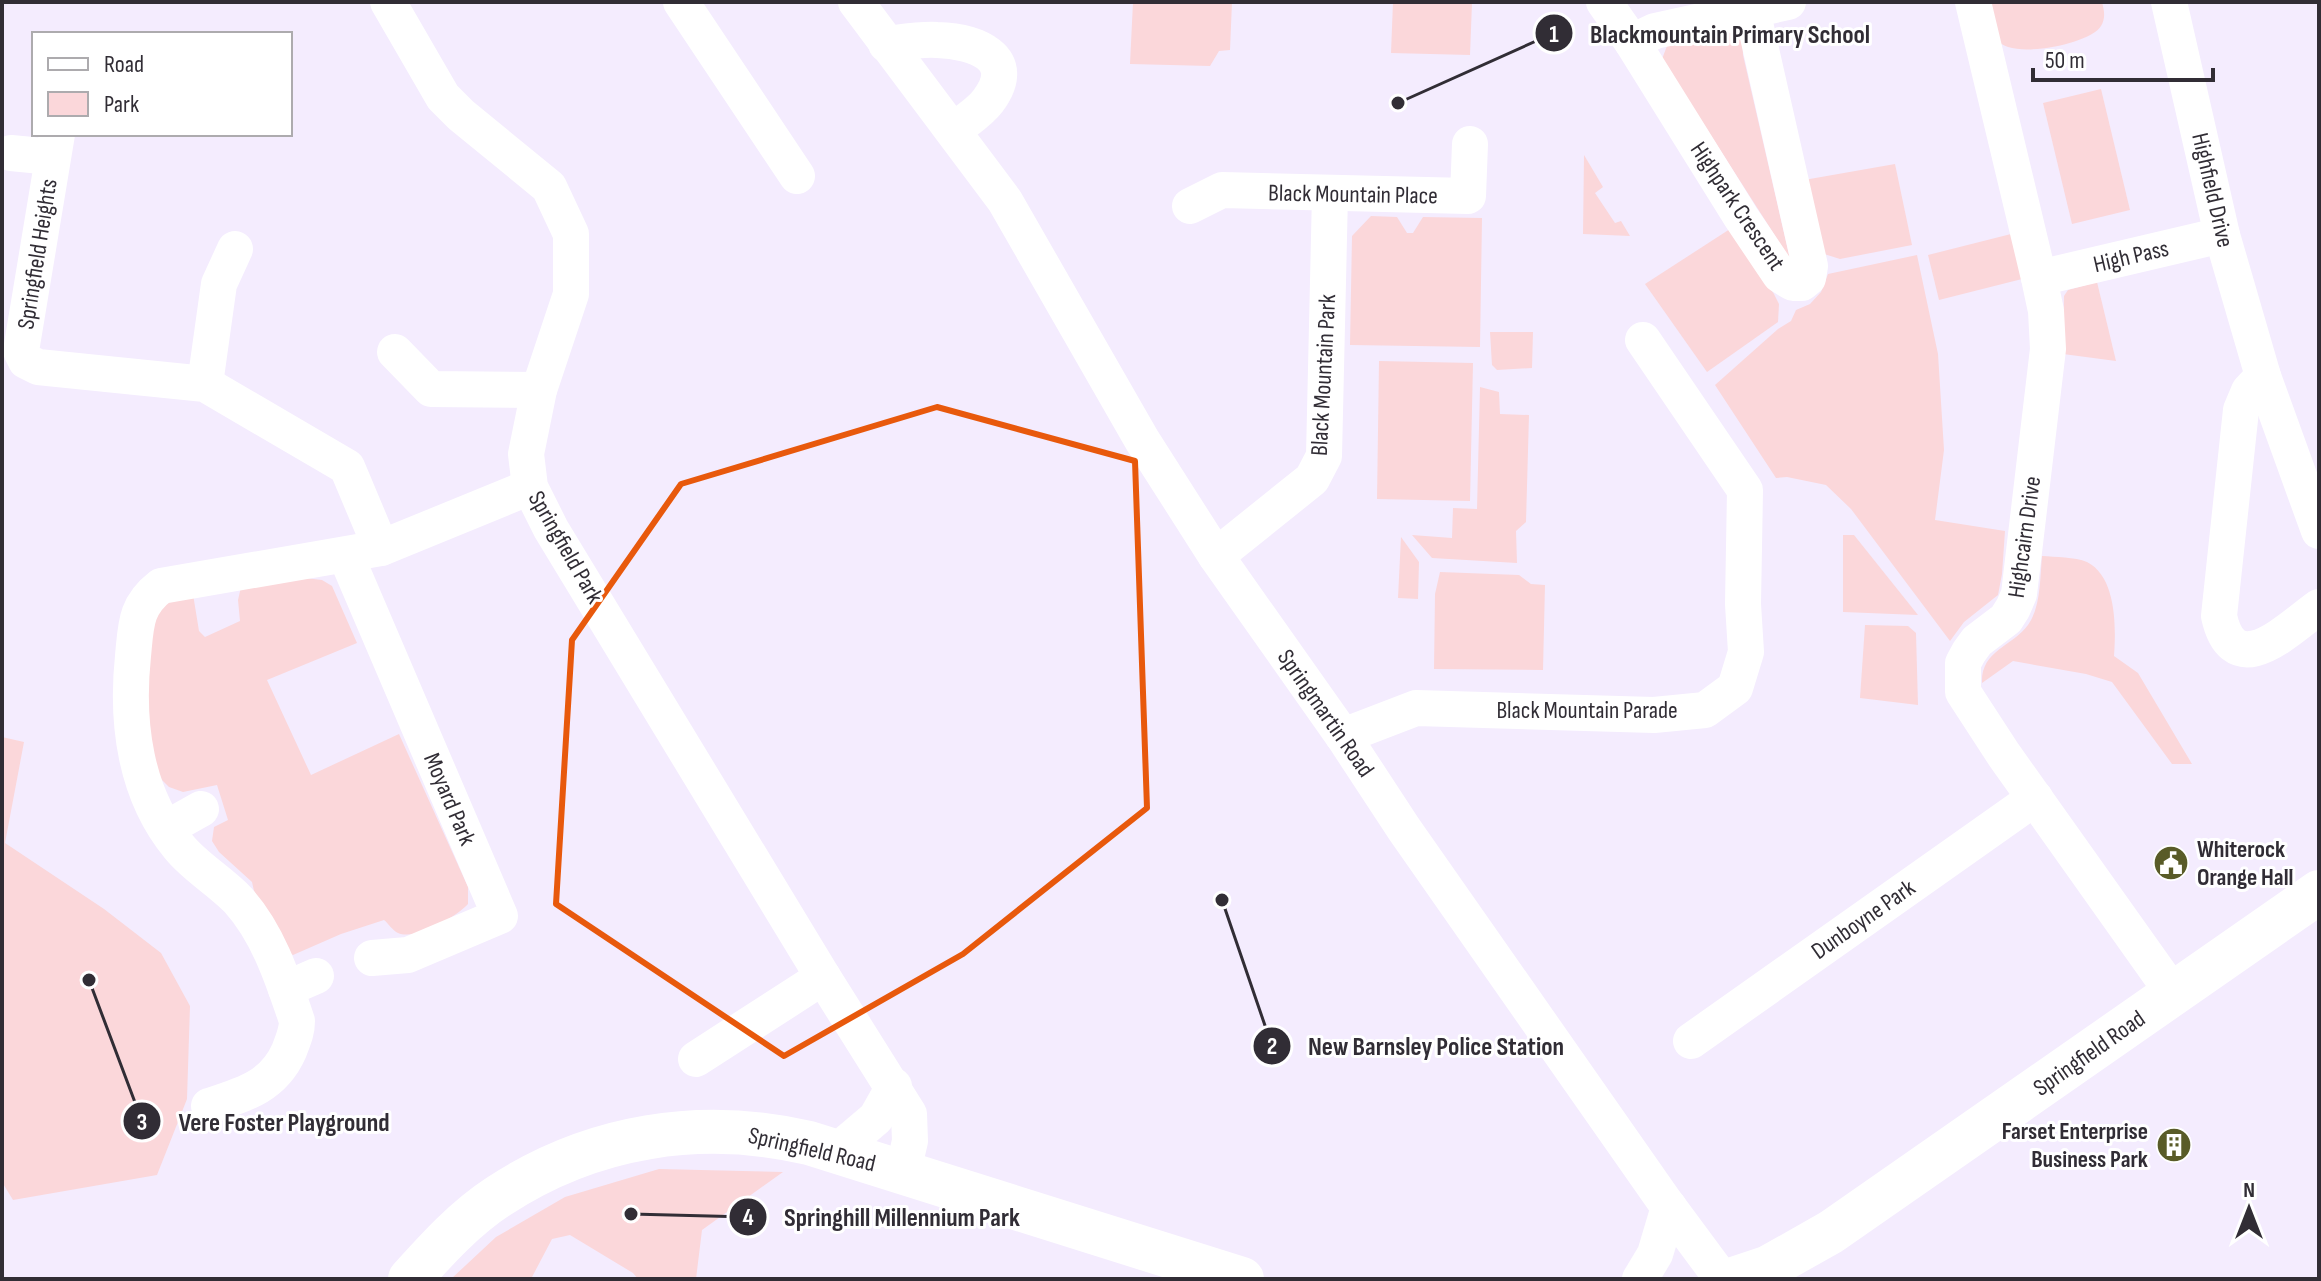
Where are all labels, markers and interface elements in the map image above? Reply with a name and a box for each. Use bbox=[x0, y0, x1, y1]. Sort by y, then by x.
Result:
callout: Blackmountain Primary School bbox=[1534, 8, 1887, 58]
text: 1 bbox=[1549, 20, 1559, 49]
text: Blackmountain Primary School bbox=[1590, 20, 1870, 51]
legend bbox=[32, 32, 292, 136]
scale bar bbox=[2033, 32, 2213, 82]
text: 50 m bbox=[2045, 46, 2085, 75]
text: Road bbox=[104, 50, 144, 79]
text: Park bbox=[104, 90, 139, 119]
street label: Highfield Drive bbox=[2185, 130, 2240, 250]
street label: Highpark Crescent bbox=[1684, 137, 1791, 276]
street label: Springfield Heights bbox=[11, 177, 64, 331]
street label: Black Mountain Place bbox=[1268, 179, 1438, 210]
street label: High Pass bbox=[2091, 234, 2172, 279]
street label: Black Mountain Park bbox=[1305, 293, 1342, 457]
street label: Highcairn Drive bbox=[2002, 474, 2047, 600]
street label: Springfield Park bbox=[522, 486, 609, 609]
street label: Springmartin Road bbox=[1271, 644, 1380, 783]
street label: Black Mountain Parade bbox=[1496, 696, 1678, 725]
street label: Moyard Park bbox=[417, 749, 482, 850]
place label: Whiterock Orange Hall bbox=[2197, 835, 2293, 892]
public building icon: Whiterock Orange Hall bbox=[2152, 844, 2190, 882]
street label: Dunboyne Park bbox=[1806, 873, 1921, 966]
street label: Springfield Road bbox=[2028, 1004, 2151, 1103]
callout: New Barnsley Police Station bbox=[1252, 1021, 1580, 1071]
text: 2 bbox=[1267, 1032, 1277, 1061]
text: New Barnsley Police Station bbox=[1308, 1032, 1564, 1063]
callout: Vere Foster Playground bbox=[122, 1096, 405, 1146]
text: 3 bbox=[137, 1108, 147, 1137]
text: Vere Foster Playground bbox=[178, 1108, 390, 1139]
place label: Farset Enterprise Business Park bbox=[2002, 1117, 2148, 1174]
street label: Springfield Road bbox=[745, 1121, 878, 1178]
building icon: Farset Enterprise Business Park bbox=[2155, 1126, 2193, 1164]
north arrow bbox=[2209, 1169, 2289, 1249]
text: N bbox=[2243, 1177, 2255, 1204]
callout: Springhill Millennium Park bbox=[728, 1192, 1036, 1242]
text: 4 bbox=[742, 1203, 754, 1232]
text: Springhill Millennium Park bbox=[784, 1203, 1020, 1234]

